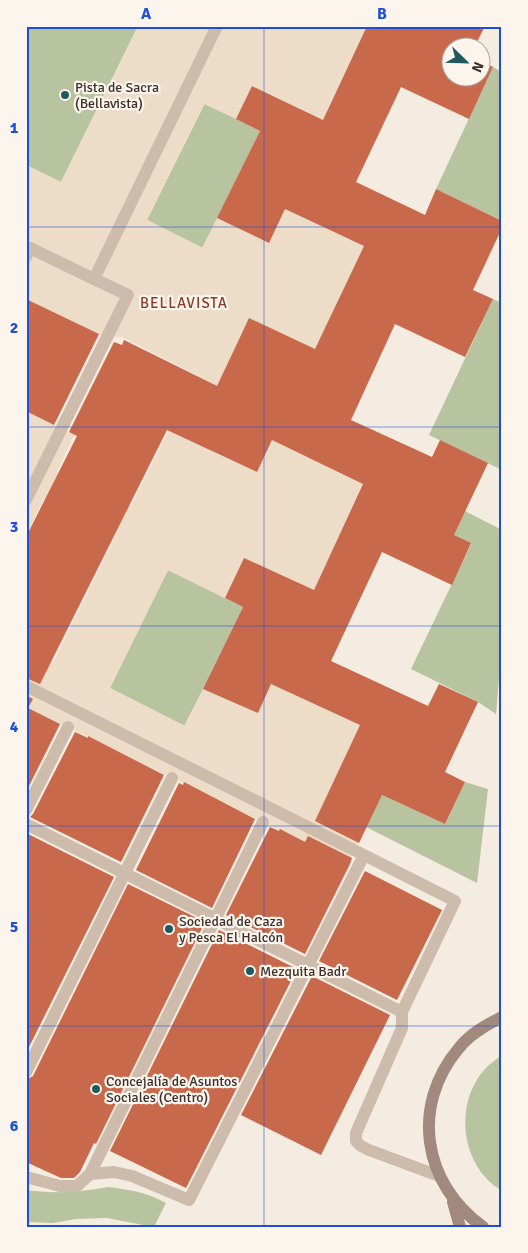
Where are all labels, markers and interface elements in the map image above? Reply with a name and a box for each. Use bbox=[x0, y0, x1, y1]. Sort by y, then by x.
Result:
text: A bbox=[141, 4, 152, 24]
text: B bbox=[377, 4, 387, 24]
north arrow bbox=[440, 38, 490, 88]
text: N bbox=[468, 59, 487, 75]
place label: Pista de Sacra (Bellavista) bbox=[75, 79, 159, 112]
marker: Pista de Sacra (Bellavista) bbox=[59, 89, 71, 101]
text: 1 bbox=[10, 118, 19, 138]
district label: BELLAVISTA bbox=[140, 294, 228, 312]
text: 2 bbox=[10, 318, 18, 338]
text: 3 bbox=[10, 517, 18, 537]
text: 4 bbox=[10, 717, 19, 737]
place label: Sociedad de Caza y Pesca El Halcón bbox=[179, 913, 283, 946]
text: 5 bbox=[10, 917, 18, 937]
marker: Sociedad de Caza y Pesca El Halcón bbox=[163, 923, 175, 935]
place label: Mezquita Badr bbox=[260, 963, 347, 980]
marker: Mezquita Badr bbox=[244, 965, 256, 977]
place label: Concejalía de Asuntos Sociales (Centro) bbox=[106, 1073, 237, 1106]
marker: Concejalía de Asuntos Sociales (Centro) bbox=[90, 1083, 102, 1095]
text: 6 bbox=[10, 1116, 19, 1136]

